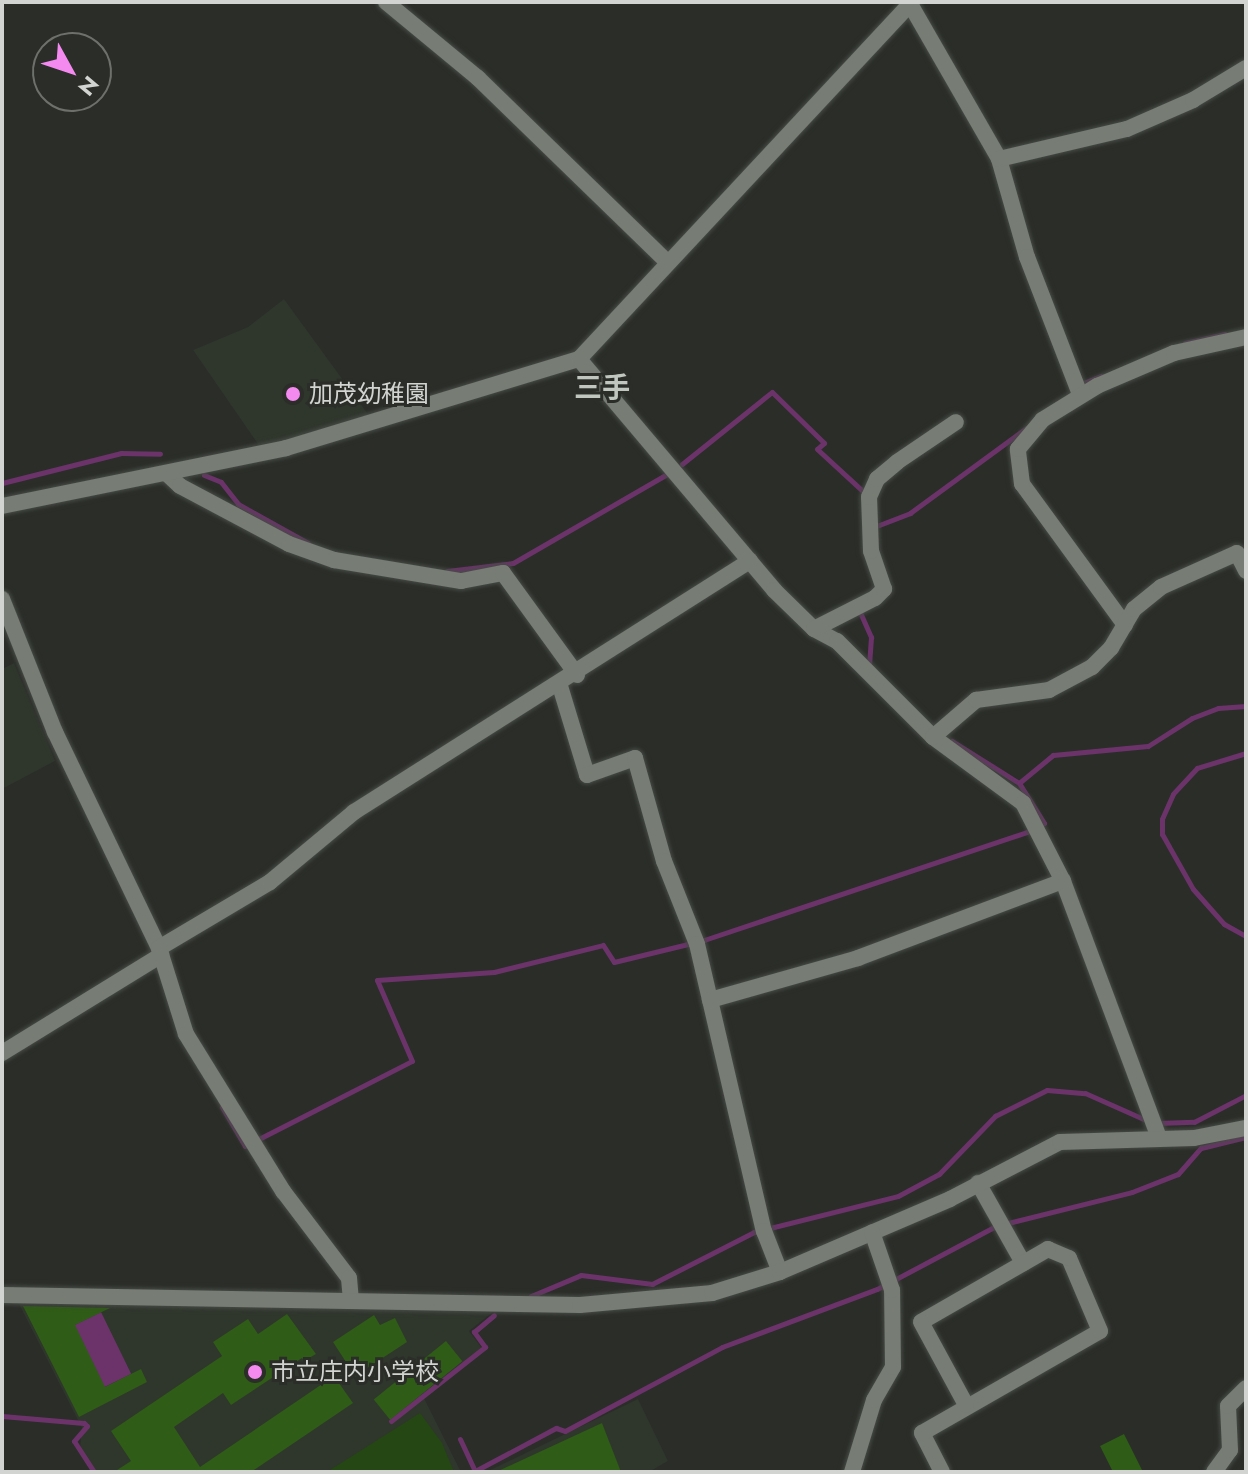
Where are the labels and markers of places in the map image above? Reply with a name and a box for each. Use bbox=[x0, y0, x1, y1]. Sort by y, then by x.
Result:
place label: 加茂幼稚園 bbox=[309, 380, 429, 408]
marker: 加茂幼稚園 bbox=[284, 385, 302, 403]
place label: 市立庄内小学校 bbox=[271, 1358, 439, 1386]
marker: 市立庄内小学校 bbox=[246, 1363, 264, 1381]

